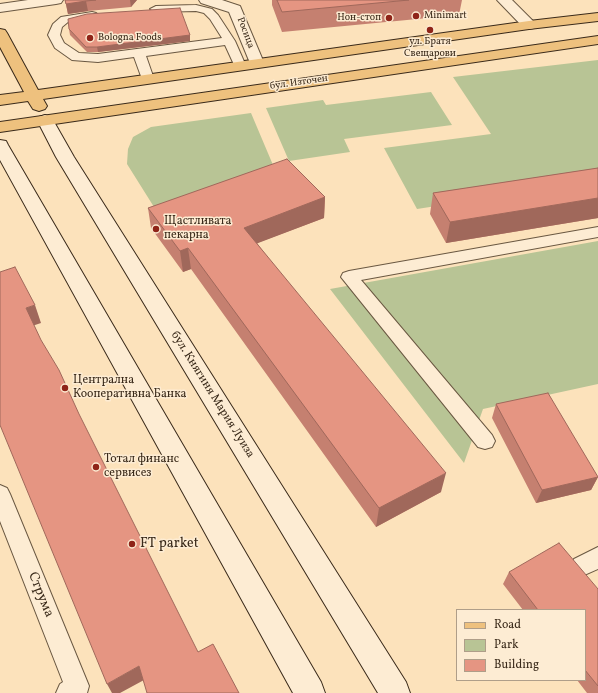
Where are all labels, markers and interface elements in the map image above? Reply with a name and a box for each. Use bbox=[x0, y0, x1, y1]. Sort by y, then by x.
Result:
place label: Minimart bbox=[424, 10, 467, 22]
marker: Minimart bbox=[411, 11, 421, 21]
place label: Нон-стоп bbox=[337, 12, 381, 24]
marker: Нон-стоп bbox=[384, 13, 394, 23]
street label: Росица bbox=[234, 16, 256, 50]
marker: ул. Братя Свещарови bbox=[425, 25, 435, 35]
place label: Bologna Foods bbox=[98, 32, 161, 44]
marker: Bologna Foods bbox=[85, 33, 95, 43]
place label: ул. Братя Свещарови bbox=[404, 36, 456, 60]
street label: бул. Източен bbox=[269, 73, 329, 93]
place label: Щастливата пекарна bbox=[164, 215, 231, 243]
marker: Щастливата пекарна bbox=[151, 224, 161, 234]
street label: бул. Княгиня Мария Луиза bbox=[167, 329, 257, 461]
place label: Централна Кооперативна Банка bbox=[73, 374, 187, 402]
marker: Централна Кооперативна Банка bbox=[60, 383, 70, 393]
place label: Тотал финанс сервисез bbox=[104, 453, 179, 481]
marker: Тотал финанс сервисез bbox=[91, 462, 101, 472]
place label: FT parket bbox=[140, 536, 199, 552]
marker: FT parket bbox=[127, 539, 137, 549]
street label: Струма bbox=[23, 570, 57, 620]
legend bbox=[456, 609, 586, 681]
text: Road bbox=[494, 617, 521, 633]
text: Park bbox=[494, 637, 519, 653]
text: Building bbox=[494, 657, 539, 673]

